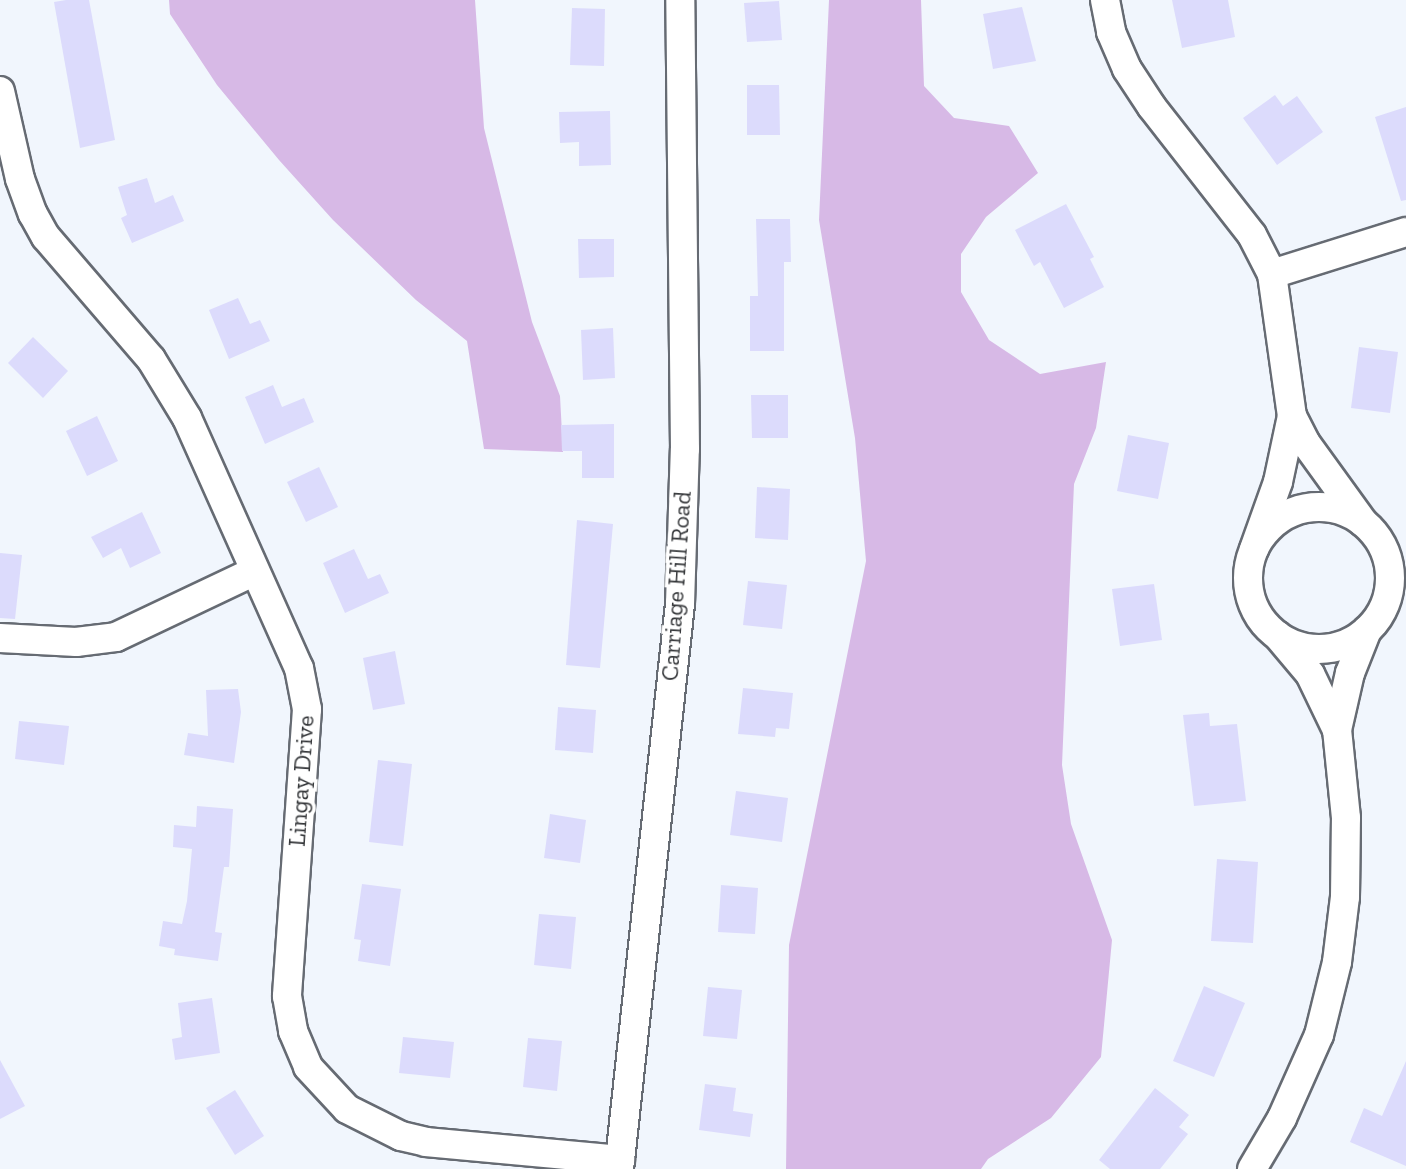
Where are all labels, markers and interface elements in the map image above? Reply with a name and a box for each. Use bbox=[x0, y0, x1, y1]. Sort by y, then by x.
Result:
street label: Carriage Hill Road bbox=[655, 490, 697, 682]
street label: Lingay Drive bbox=[282, 714, 320, 848]

